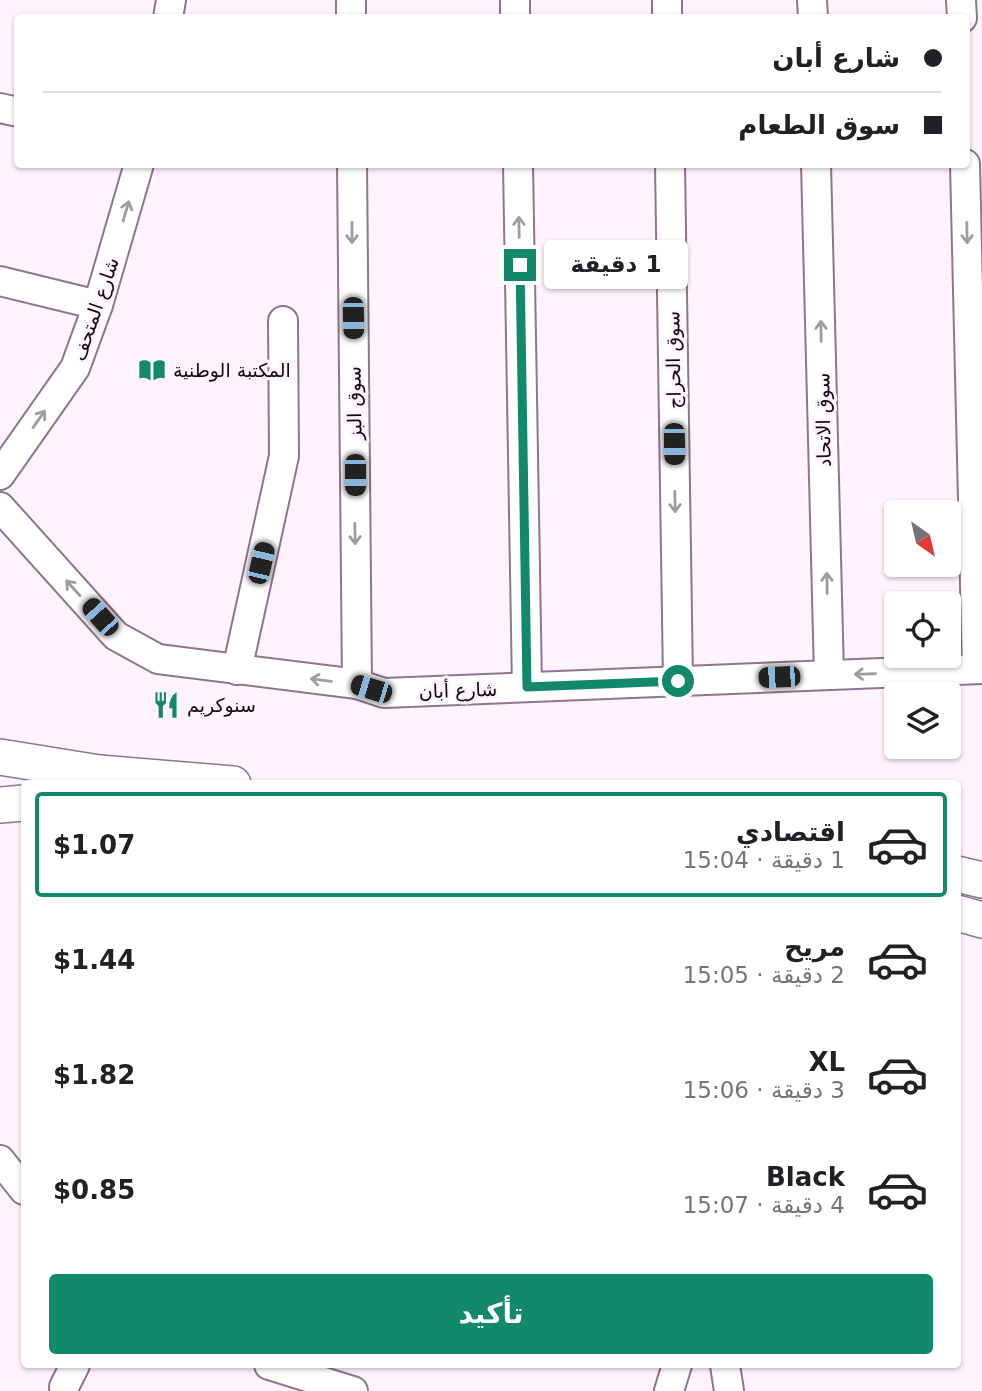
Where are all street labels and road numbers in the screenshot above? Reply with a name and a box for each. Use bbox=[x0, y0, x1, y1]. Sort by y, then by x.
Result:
street label: شارع المتحف bbox=[67, 254, 124, 364]
street label: سوق الحراج bbox=[661, 311, 686, 409]
street label: سوق البز bbox=[342, 366, 367, 441]
street label: سوق الاتحاد bbox=[811, 373, 836, 467]
street label: شارع أبان bbox=[418, 677, 498, 703]

